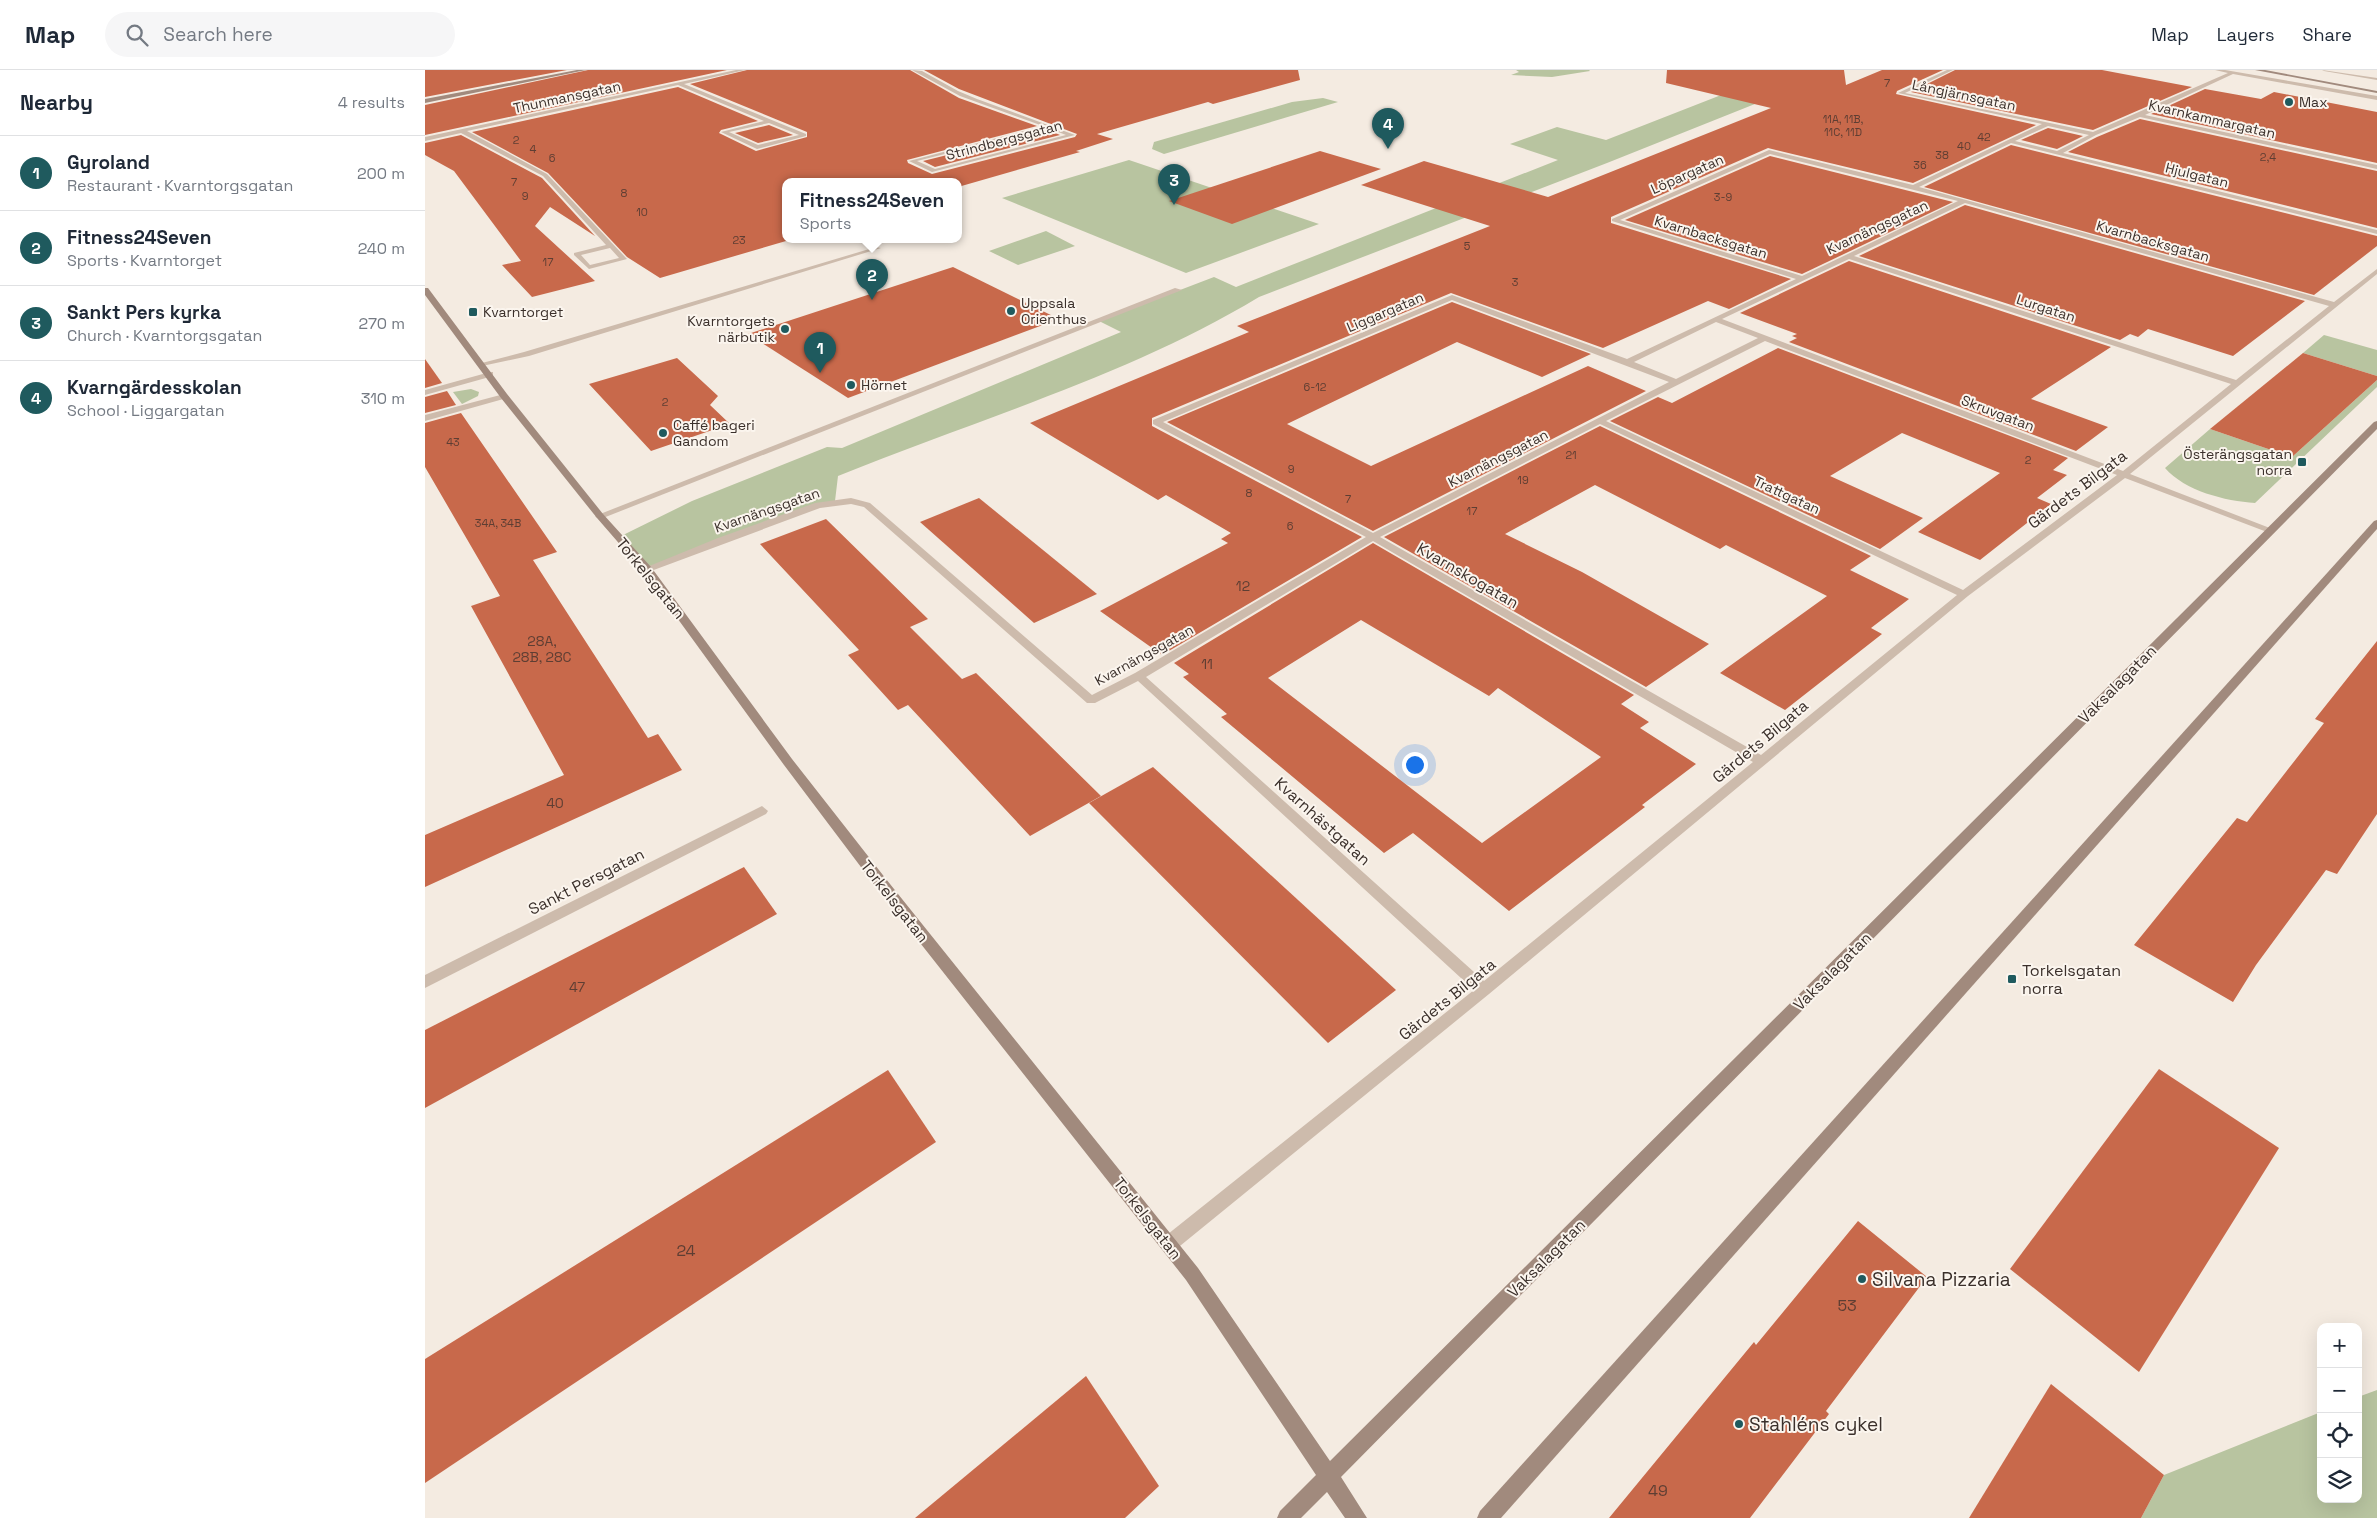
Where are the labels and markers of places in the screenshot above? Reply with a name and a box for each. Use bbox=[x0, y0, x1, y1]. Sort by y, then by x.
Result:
place label: Max bbox=[2299, 93, 2327, 111]
marker: Max bbox=[2283, 96, 2295, 108]
pin: 4 bbox=[1372, 108, 1404, 149]
pin: 3 bbox=[1158, 164, 1190, 205]
pin: 2 bbox=[856, 259, 888, 300]
place label: Uppsala Orienthus bbox=[1021, 294, 1087, 328]
place label: Kvarntorget bbox=[483, 303, 563, 321]
marker: Uppsala Orienthus bbox=[1005, 305, 1017, 317]
marker: Kvarntorget bbox=[467, 306, 479, 318]
place label: Kvarntorgets närbutik bbox=[687, 312, 775, 346]
marker: Kvarntorgets närbutik bbox=[779, 323, 791, 335]
pin: 1 bbox=[804, 332, 836, 373]
place label: Hörnet bbox=[861, 376, 907, 394]
marker: Hörnet bbox=[845, 379, 857, 391]
place label: Caffé bageri Gandom bbox=[673, 416, 755, 450]
marker: Caffé bageri Gandom bbox=[657, 427, 669, 439]
place label: Österängsgatan norra bbox=[2183, 445, 2292, 479]
marker: Österängsgatan norra bbox=[2296, 456, 2308, 468]
place label: Torkelsgatan norra bbox=[2022, 960, 2121, 999]
marker: Torkelsgatan norra bbox=[2006, 973, 2018, 985]
place label: Silvana Pizzaria bbox=[1872, 1267, 2011, 1292]
marker: Silvana Pizzaria bbox=[1856, 1273, 1868, 1285]
place label: Stahléns cykel bbox=[1749, 1412, 1883, 1437]
marker: Stahléns cykel bbox=[1733, 1418, 1745, 1430]

